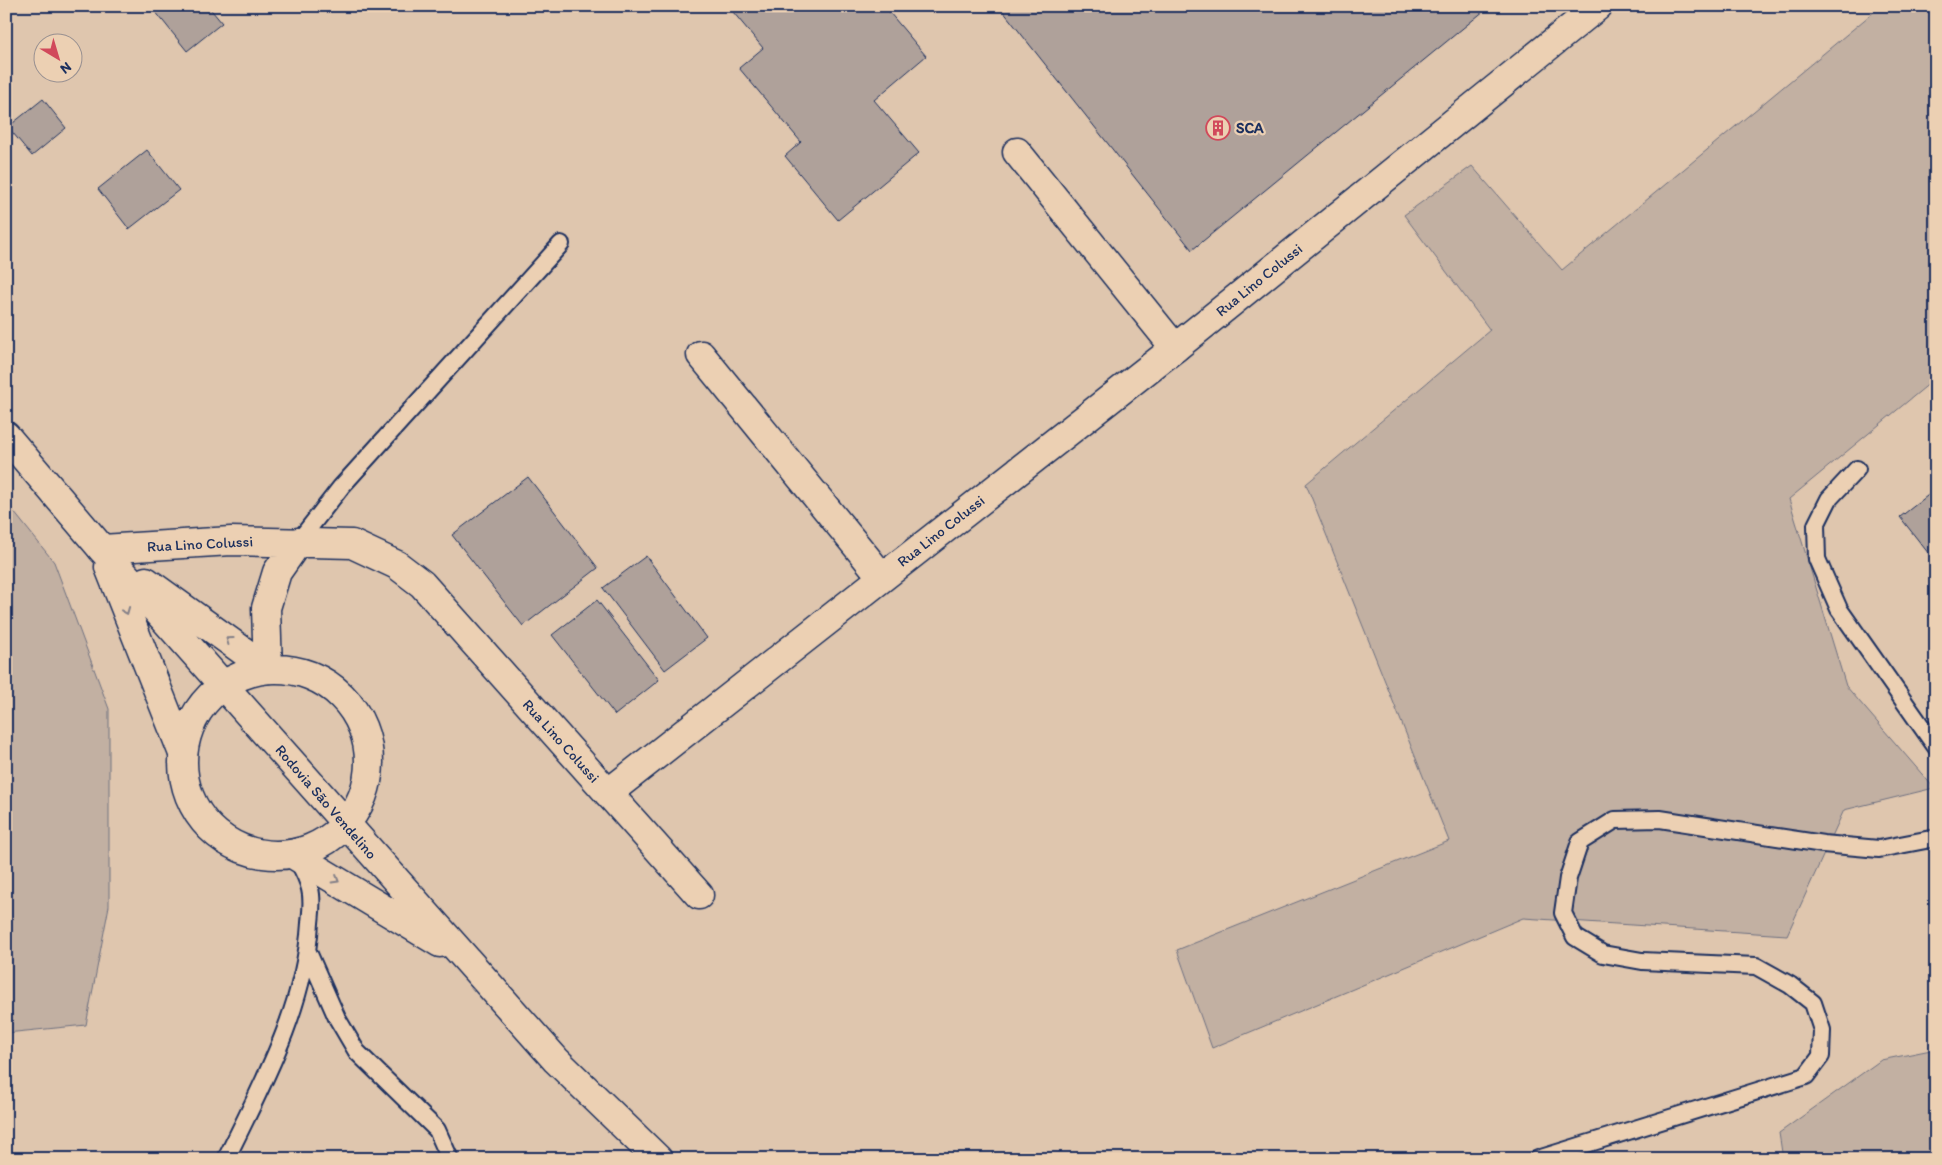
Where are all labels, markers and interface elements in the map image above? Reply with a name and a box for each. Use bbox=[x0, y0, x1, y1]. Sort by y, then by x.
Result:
north arrow bbox=[32, 32, 82, 82]
text: N bbox=[57, 58, 75, 77]
building icon: SCA bbox=[1205, 115, 1231, 141]
place label: SCA bbox=[1236, 119, 1264, 137]
street label: Rua Lino Colussi bbox=[1212, 240, 1306, 320]
street label: Rua Lino Colussi bbox=[894, 491, 988, 571]
street label: Rua Lino Colussi bbox=[147, 532, 253, 556]
one-way arrow bbox=[121, 606, 131, 614]
one-way arrow bbox=[225, 637, 235, 646]
street label: Rua Lino Colussi bbox=[519, 696, 603, 786]
street label: Rodovia São Vendelino bbox=[271, 741, 381, 863]
one-way arrow bbox=[330, 874, 339, 883]

